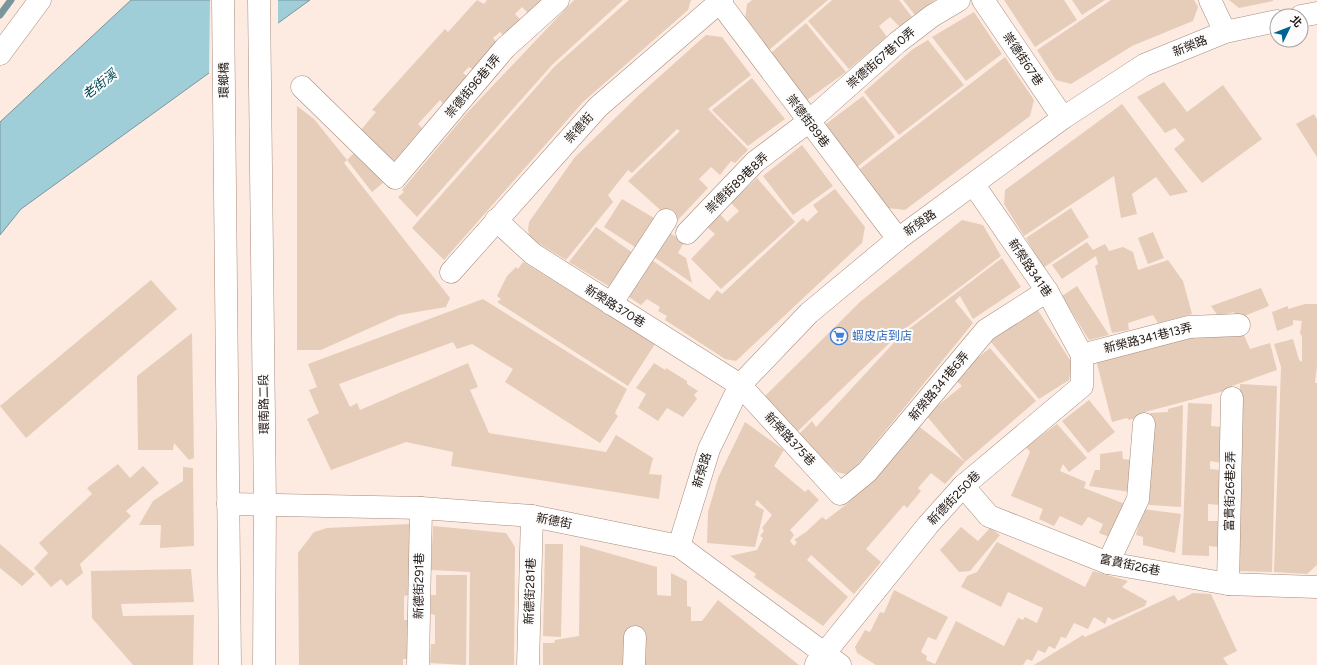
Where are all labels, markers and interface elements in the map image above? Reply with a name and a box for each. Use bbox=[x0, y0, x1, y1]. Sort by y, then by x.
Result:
north arrow bbox=[1269, 8, 1309, 48]
text: 北 bbox=[1287, 13, 1304, 30]
street label: 崇德街67巷10弄 bbox=[844, 25, 918, 91]
street label: 崇德街67巷 bbox=[1000, 30, 1046, 88]
street label: 新榮路 bbox=[1171, 33, 1209, 59]
street label: 崇德街96巷1弄 bbox=[442, 51, 504, 121]
street label: 環鄉橋 bbox=[217, 62, 231, 98]
water label: 老街溪 bbox=[79, 65, 121, 102]
street label: 崇德街89巷 bbox=[784, 92, 832, 150]
street label: 崇德街 bbox=[562, 110, 596, 146]
street label: 崇德街89巷8弄 bbox=[703, 150, 771, 216]
street label: 新榮路 bbox=[901, 207, 939, 239]
street label: 新榮路341巷 bbox=[1005, 236, 1055, 300]
street label: 新榮路370巷 bbox=[582, 282, 648, 330]
street label: 新榮路341巷13弄 bbox=[1102, 320, 1194, 356]
supermarket icon: 蝦皮店到店 bbox=[829, 326, 849, 346]
place label: 蝦皮店到店 bbox=[852, 329, 912, 343]
street label: 新榮路341巷6弄 bbox=[906, 349, 972, 423]
street label: 環南路二段 bbox=[256, 374, 272, 434]
street label: 新榮路375巷 bbox=[762, 409, 818, 469]
street label: 新榮路 bbox=[690, 451, 714, 489]
street label: 富貴街26巷2弄 bbox=[1222, 451, 1238, 531]
street label: 新德街250巷 bbox=[925, 468, 983, 528]
street label: 新德街 bbox=[535, 511, 573, 531]
street label: 富貴街26巷 bbox=[1098, 552, 1162, 578]
street label: 新德街291巷 bbox=[411, 553, 427, 619]
street label: 新德街281巷 bbox=[522, 557, 538, 625]

